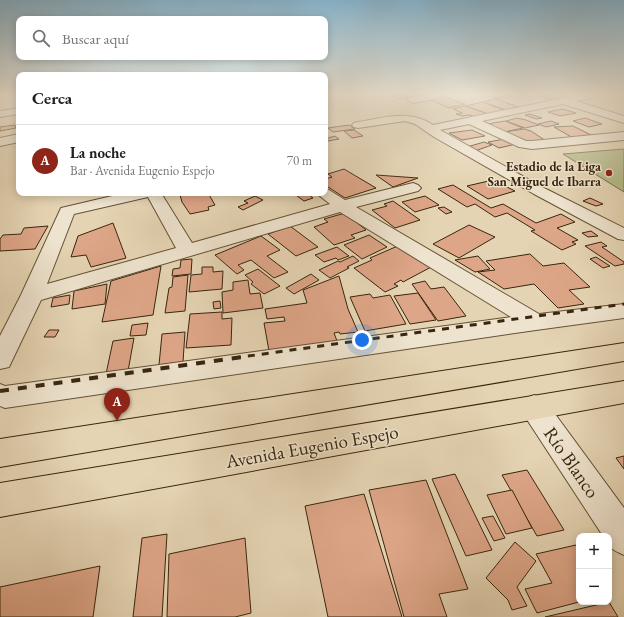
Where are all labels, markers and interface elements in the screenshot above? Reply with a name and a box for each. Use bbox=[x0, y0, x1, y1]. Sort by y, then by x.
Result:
search box bbox=[16, 16, 328, 60]
icon: search bbox=[30, 27, 52, 49]
text: Buscar aquí bbox=[62, 29, 129, 48]
text: Cerca bbox=[32, 87, 72, 109]
text: La noche bbox=[70, 143, 126, 162]
text: A bbox=[40, 152, 50, 169]
text: 70 m bbox=[287, 152, 312, 169]
place label: Estadio de la Liga San Miguel de Ibarra bbox=[487, 158, 601, 190]
text: Bar · Avenida Eugenio Espejo bbox=[70, 162, 215, 179]
marker: Estadio de la Liga San Miguel de Ibarra bbox=[604, 168, 614, 178]
your location bbox=[352, 330, 372, 350]
pin: A bbox=[104, 388, 130, 421]
street label: Avenida Eugenio Espejo bbox=[223, 419, 400, 474]
street label: Río Blanco bbox=[538, 422, 605, 503]
map controls bbox=[576, 533, 612, 605]
button: + bbox=[576, 533, 612, 569]
button: − bbox=[576, 569, 612, 605]

